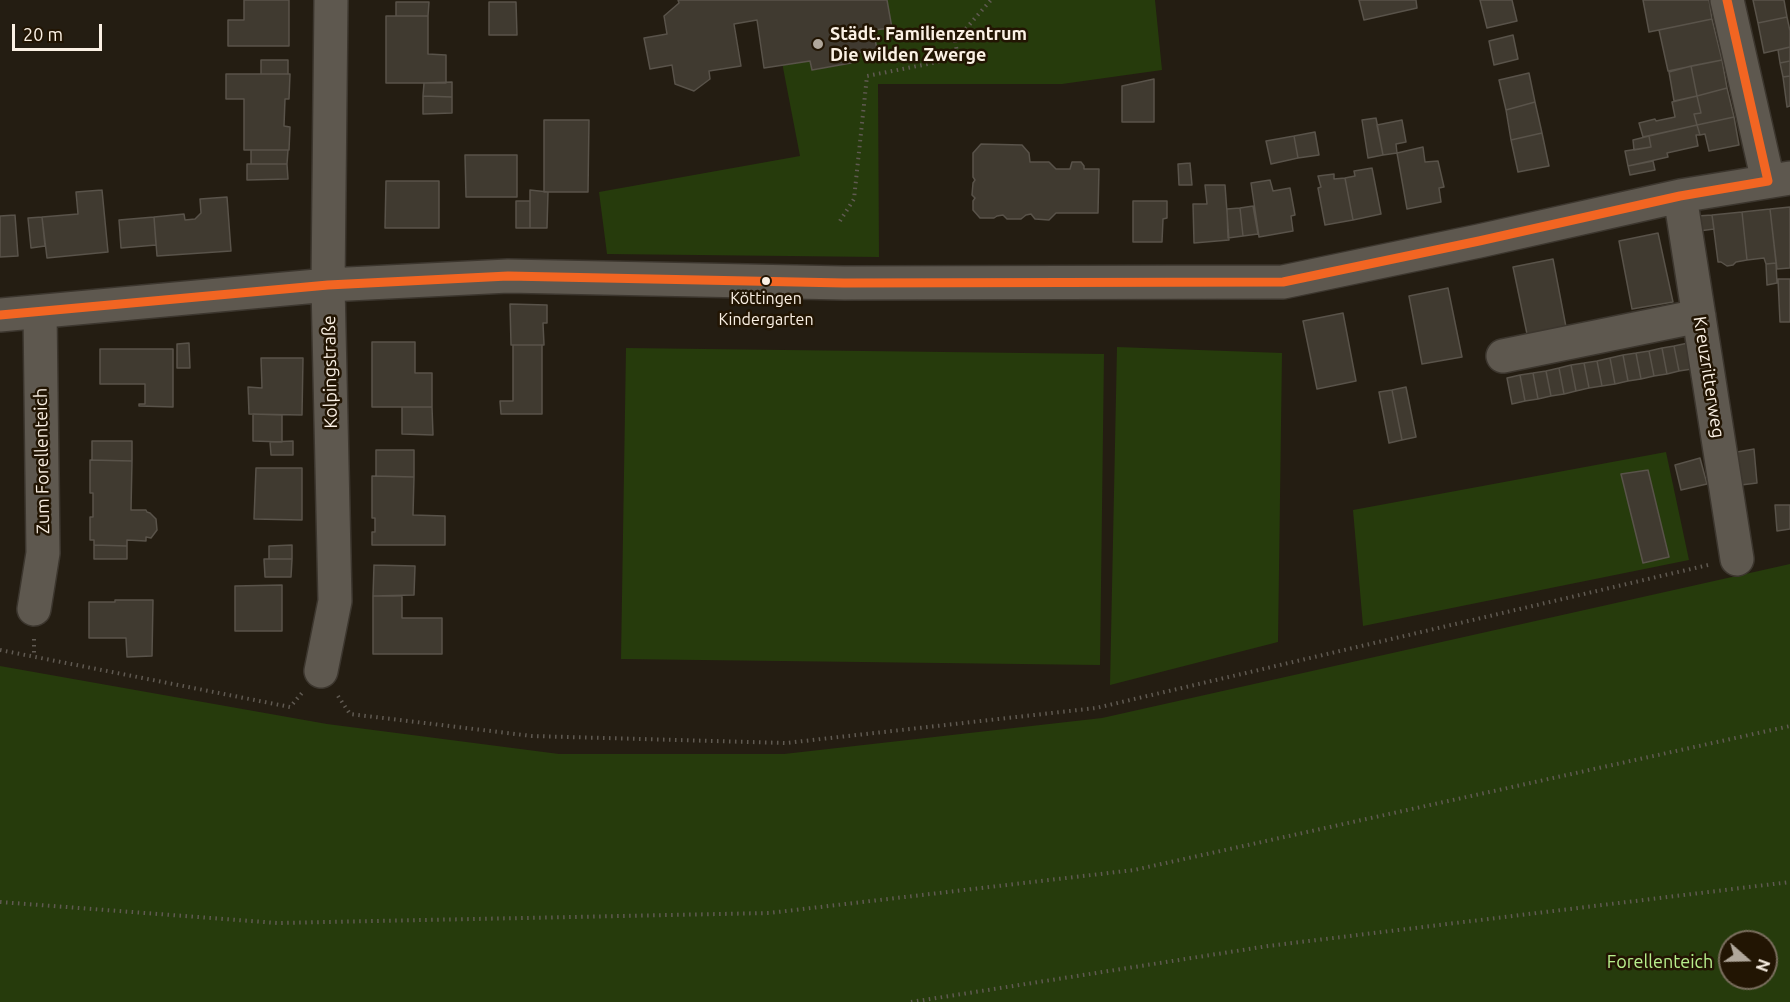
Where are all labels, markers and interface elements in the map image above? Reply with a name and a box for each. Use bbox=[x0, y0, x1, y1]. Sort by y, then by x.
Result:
scale bar bbox=[15, 12, 105, 50]
place label: Städt. Familienzentrum Die wilden Zwerge bbox=[830, 23, 1027, 66]
text: 20 m bbox=[23, 24, 63, 44]
marker: Städt. Familienzentrum Die wilden Zwerge bbox=[811, 37, 825, 51]
marker: Köttingen Kindergarten bbox=[760, 275, 772, 287]
place label: Köttingen Kindergarten bbox=[718, 289, 814, 327]
street label: Kolpingstraße bbox=[318, 315, 342, 429]
street label: Kreuzritterweg bbox=[1689, 315, 1729, 439]
street label: Zum Forellenteich bbox=[30, 388, 54, 534]
north arrow bbox=[1718, 930, 1778, 990]
park label: Forellenteich bbox=[1607, 951, 1713, 973]
text: N bbox=[1753, 957, 1774, 974]

